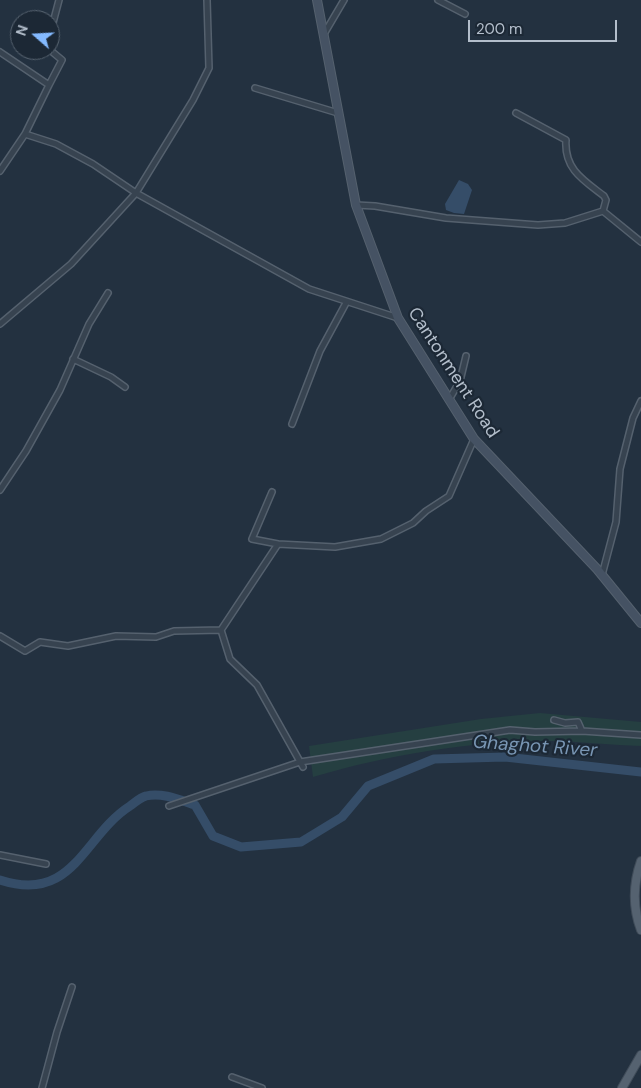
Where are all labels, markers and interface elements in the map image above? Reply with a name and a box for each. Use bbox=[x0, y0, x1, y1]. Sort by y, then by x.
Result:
north arrow bbox=[10, 10, 60, 60]
scale bar bbox=[471, 10, 620, 42]
text: 200 m bbox=[476, 19, 522, 39]
text: N bbox=[12, 23, 32, 38]
street label: Cantonment Road bbox=[403, 304, 503, 442]
water label: Ghaghot River bbox=[472, 731, 598, 763]

